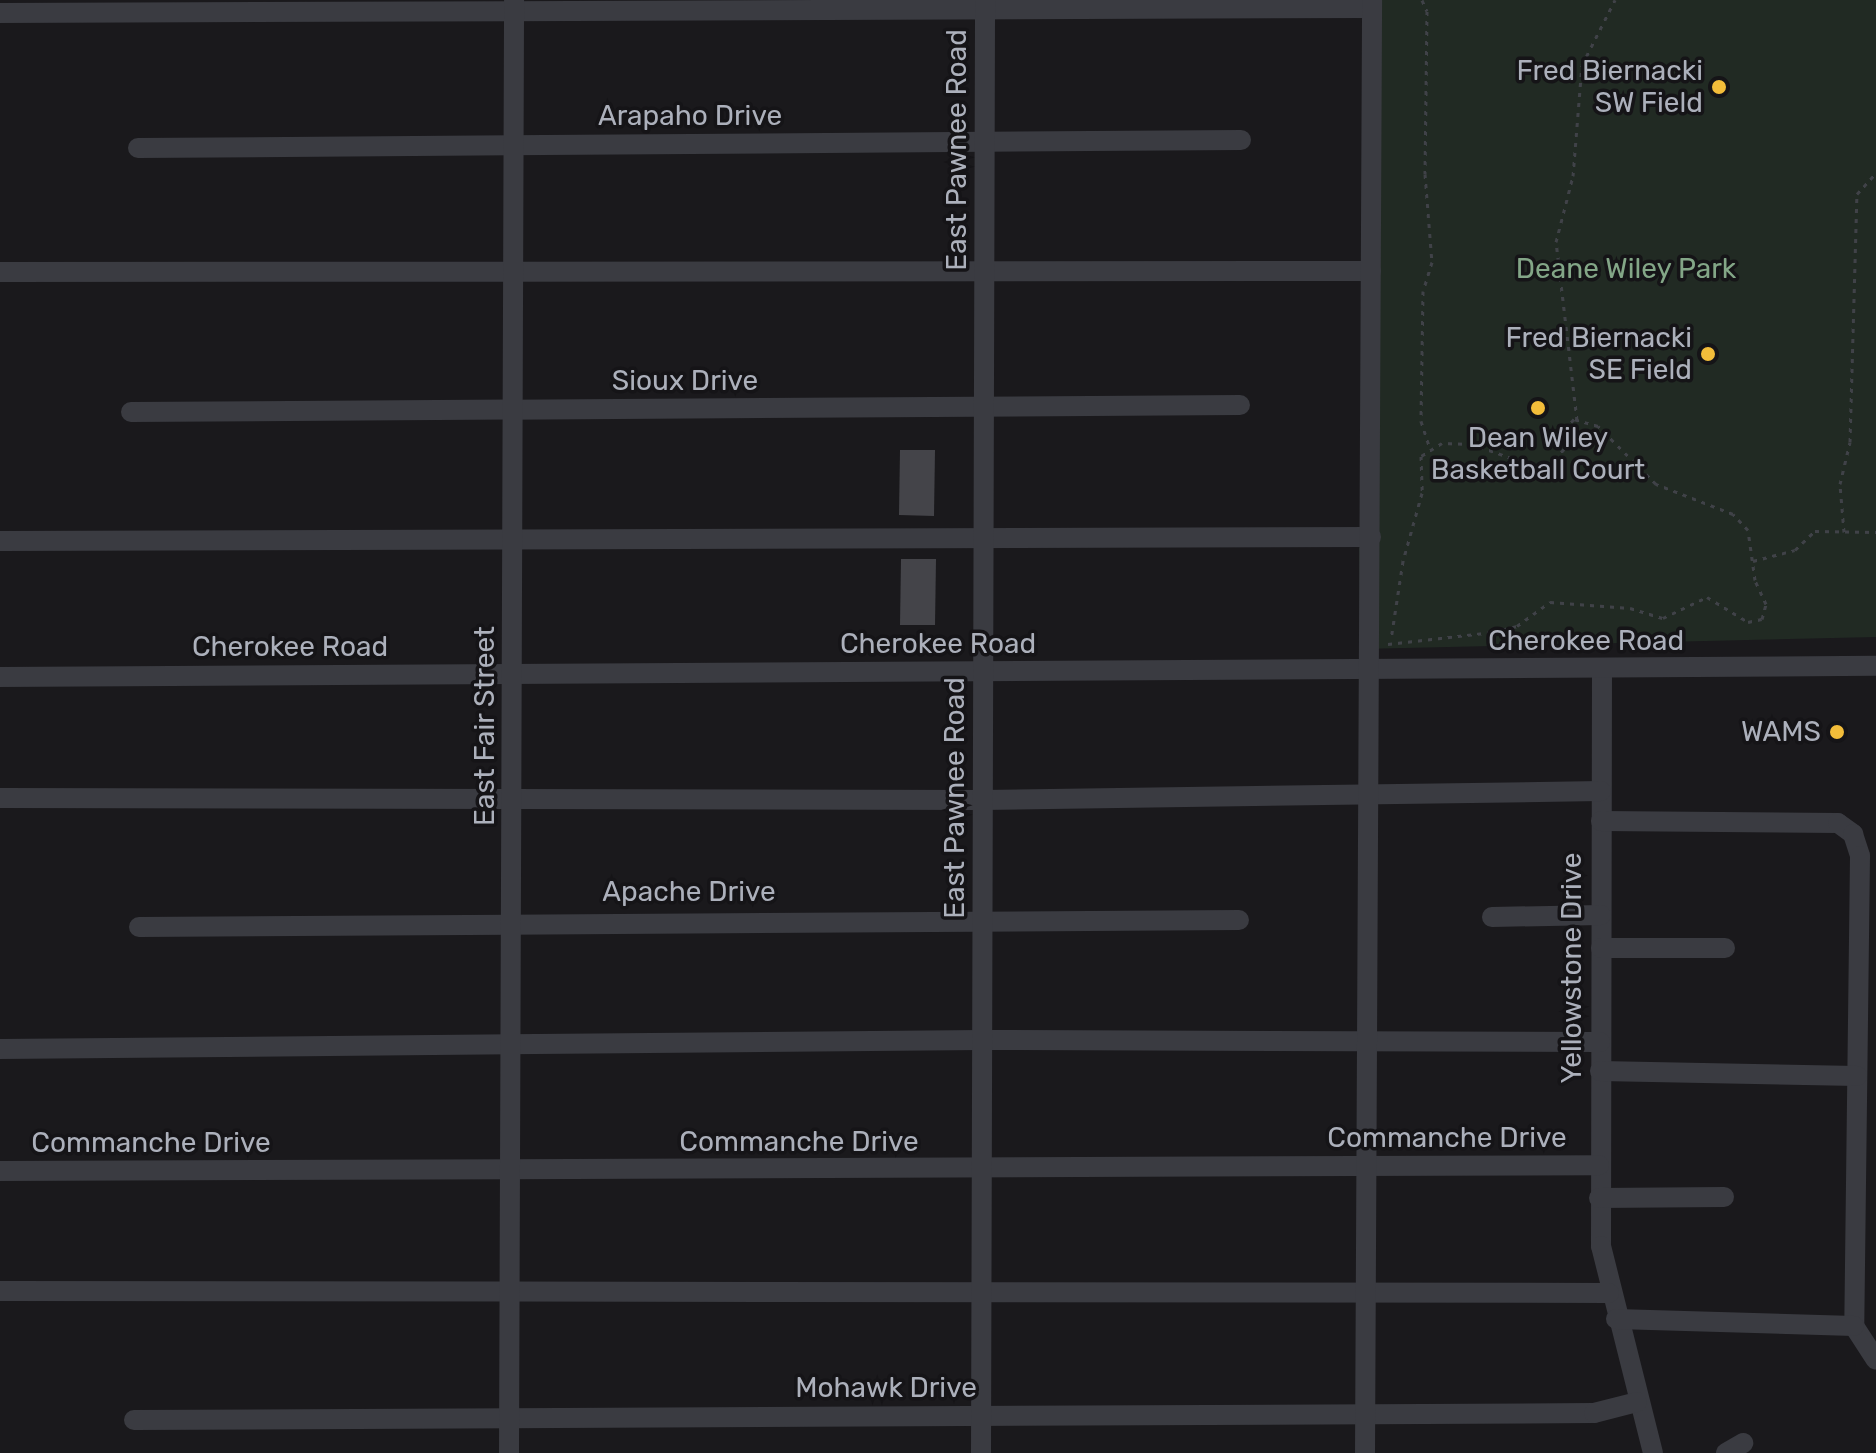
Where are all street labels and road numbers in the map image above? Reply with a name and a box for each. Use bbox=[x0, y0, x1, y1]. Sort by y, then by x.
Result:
street label: East Pawnee Road bbox=[940, 29, 974, 271]
street label: Arapaho Drive bbox=[598, 99, 782, 133]
street label: Sioux Drive bbox=[612, 364, 758, 398]
street label: Cherokee Road bbox=[1488, 624, 1684, 658]
street label: East Fair Street bbox=[468, 626, 502, 826]
street label: Cherokee Road bbox=[840, 627, 1036, 661]
street label: Cherokee Road bbox=[192, 630, 388, 664]
street label: East Pawnee Road bbox=[938, 677, 972, 919]
street label: Yellowstone Drive bbox=[1555, 852, 1589, 1084]
street label: Apache Drive bbox=[602, 875, 776, 909]
street label: Commanche Drive bbox=[1327, 1121, 1567, 1155]
street label: Commanche Drive bbox=[679, 1125, 919, 1159]
street label: Commanche Drive bbox=[31, 1126, 271, 1160]
street label: Mohawk Drive bbox=[795, 1371, 977, 1405]

